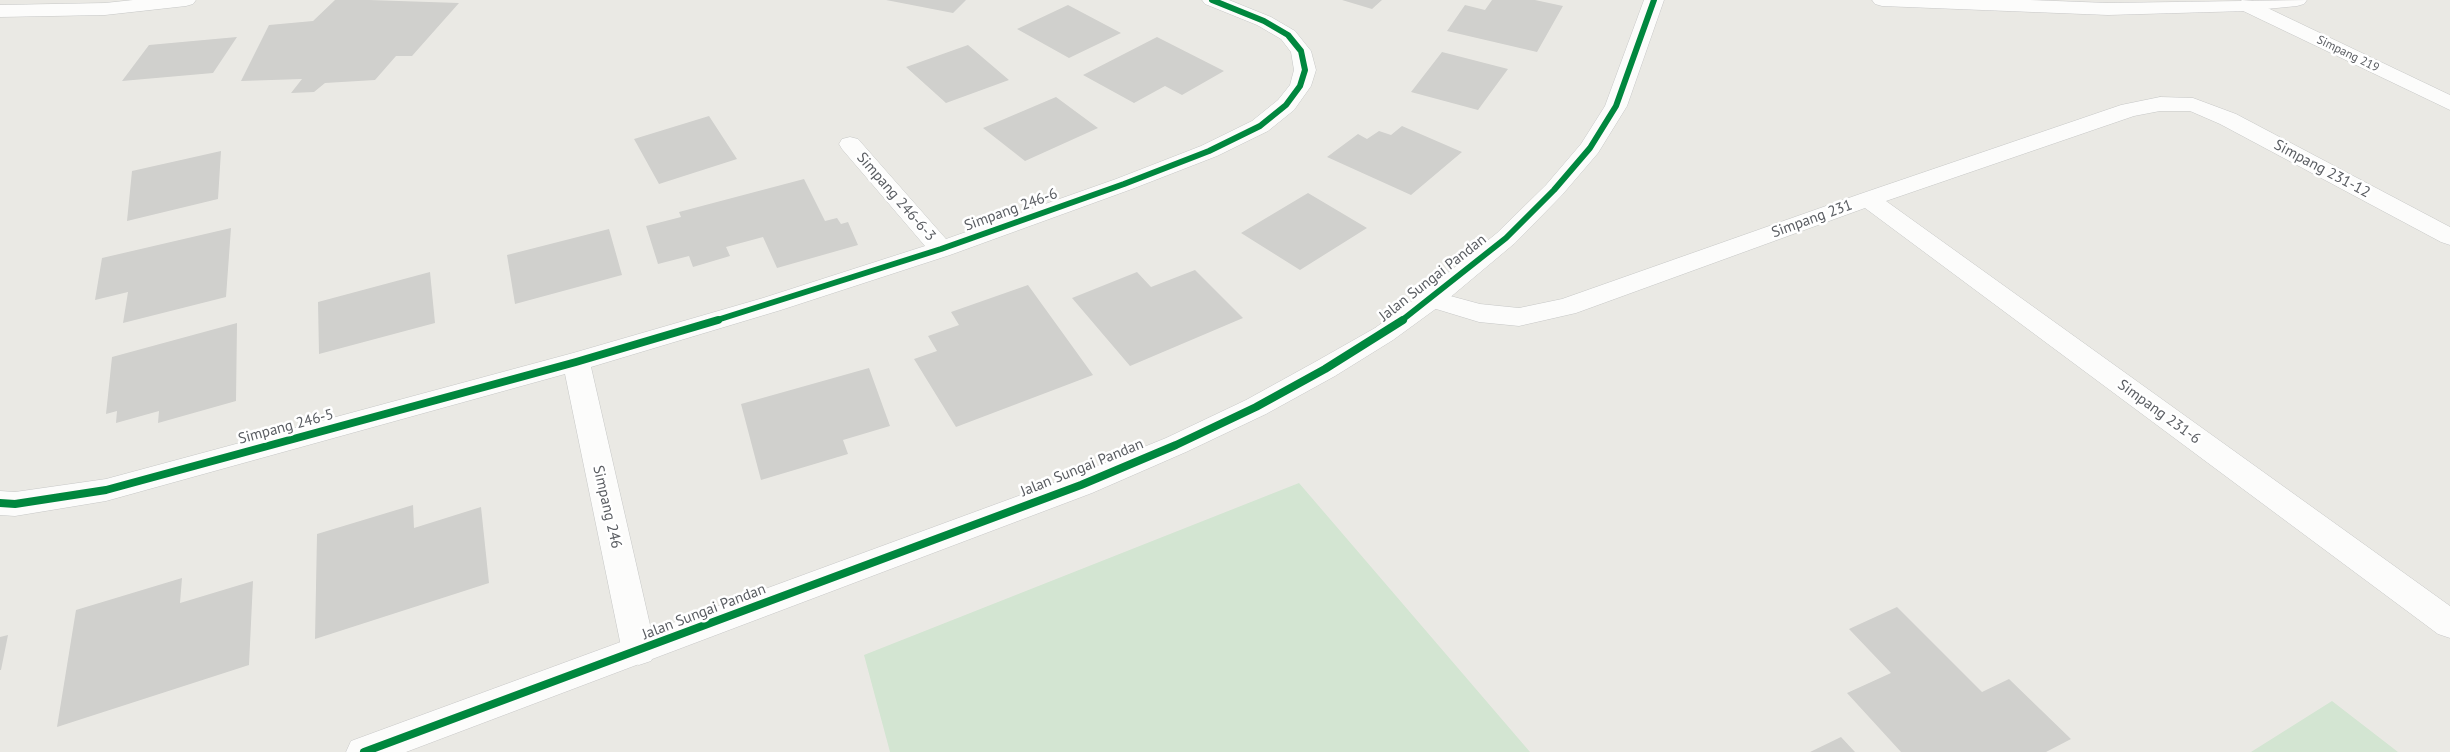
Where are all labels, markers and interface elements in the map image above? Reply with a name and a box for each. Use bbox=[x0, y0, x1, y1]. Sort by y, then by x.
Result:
street label: Simpang 219 bbox=[2314, 33, 2382, 75]
street label: Simpang 231-12 bbox=[2271, 136, 2373, 202]
street label: Simpang 246-6-3 bbox=[853, 149, 939, 245]
street label: Simpang 246-6 bbox=[962, 185, 1060, 235]
street label: Simpang 231 bbox=[1769, 196, 1855, 242]
street label: Jalan Sungai Pandan bbox=[1376, 231, 1490, 325]
street label: Simpang 231-6 bbox=[2114, 376, 2204, 448]
street label: Simpang 246-5 bbox=[236, 406, 336, 448]
street label: Jalan Sungai Pandan bbox=[1018, 435, 1146, 501]
street label: Simpang 246 bbox=[589, 464, 625, 550]
street label: Jalan Sungai Pandan bbox=[640, 580, 768, 644]

